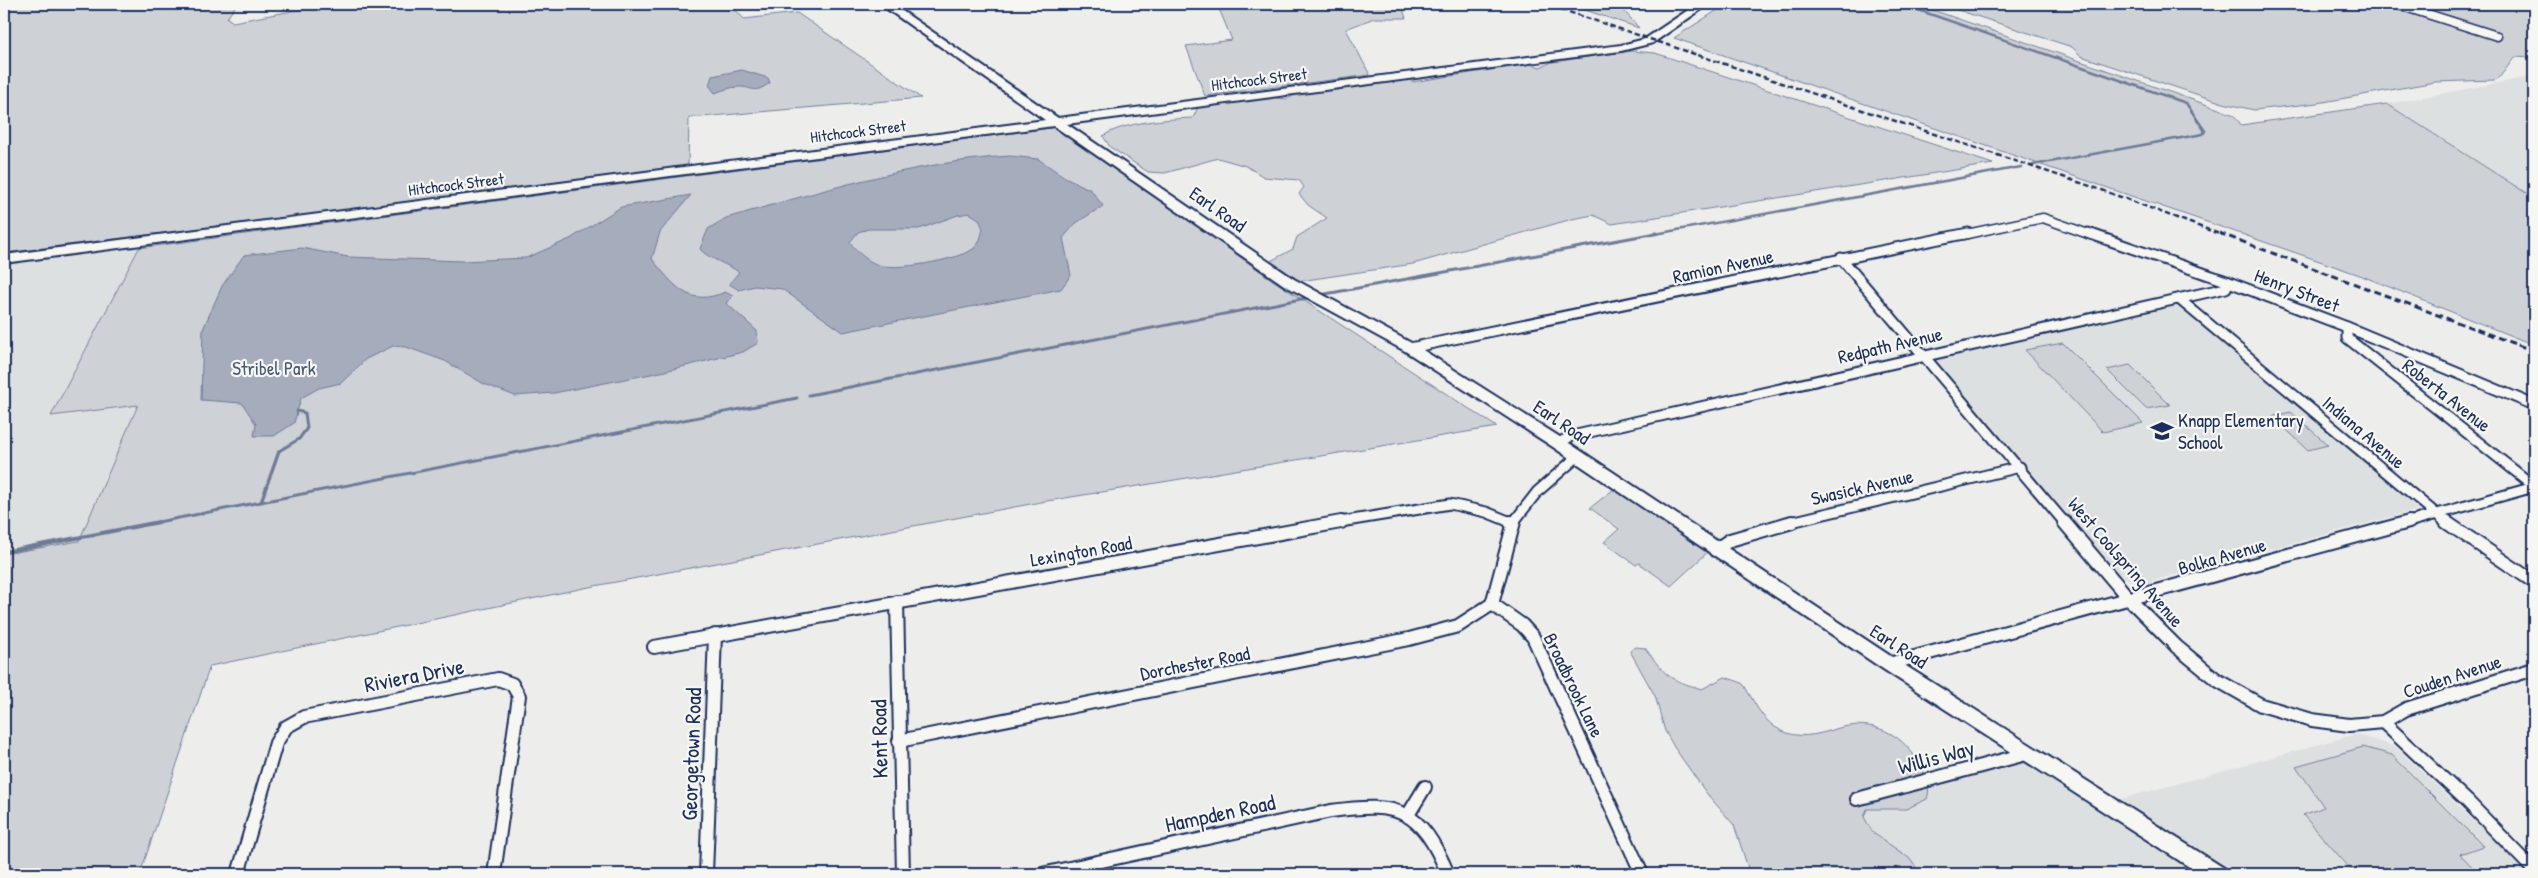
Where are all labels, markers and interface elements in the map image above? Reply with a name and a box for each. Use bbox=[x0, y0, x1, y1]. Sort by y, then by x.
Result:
street label: Hitchcock Street bbox=[1210, 62, 1308, 96]
street label: Hitchcock Street bbox=[809, 114, 907, 148]
street label: Hitchcock Street bbox=[407, 167, 505, 201]
street label: Earl Road bbox=[1184, 180, 1252, 238]
street label: Ramion Avenue bbox=[1670, 243, 1776, 289]
street label: Henry Street bbox=[2251, 262, 2344, 318]
street label: Redpath Avenue bbox=[1835, 320, 1945, 370]
street label: Roberta Avenue bbox=[2397, 352, 2497, 438]
park label: Stribel Park bbox=[232, 355, 316, 381]
street label: Indiana Avenue bbox=[2317, 390, 2411, 475]
street label: Earl Road bbox=[1528, 393, 1596, 451]
place label: Knapp Elementary School bbox=[2178, 407, 2304, 455]
school or university icon: Knapp Elementary School bbox=[2149, 418, 2175, 444]
street label: Swasick Avenue bbox=[1808, 462, 1916, 511]
street label: West Coolspring Avenue bbox=[2062, 491, 2190, 633]
street label: Lexington Road bbox=[1028, 529, 1134, 573]
street label: Bolka Avenue bbox=[2175, 531, 2269, 581]
street label: Earl Road bbox=[1865, 618, 1933, 675]
street label: Broadbrook Lane bbox=[1538, 629, 1611, 742]
street label: Dorchester Road bbox=[1138, 640, 1253, 686]
street label: Couden Avenue bbox=[2400, 648, 2505, 704]
street label: Riviera Drive bbox=[362, 651, 467, 699]
street label: Georgetown Road bbox=[674, 687, 708, 821]
street label: Kent Road bbox=[863, 699, 895, 779]
street label: Willis Way bbox=[1894, 732, 1978, 782]
street label: Hampden Road bbox=[1162, 787, 1278, 839]

